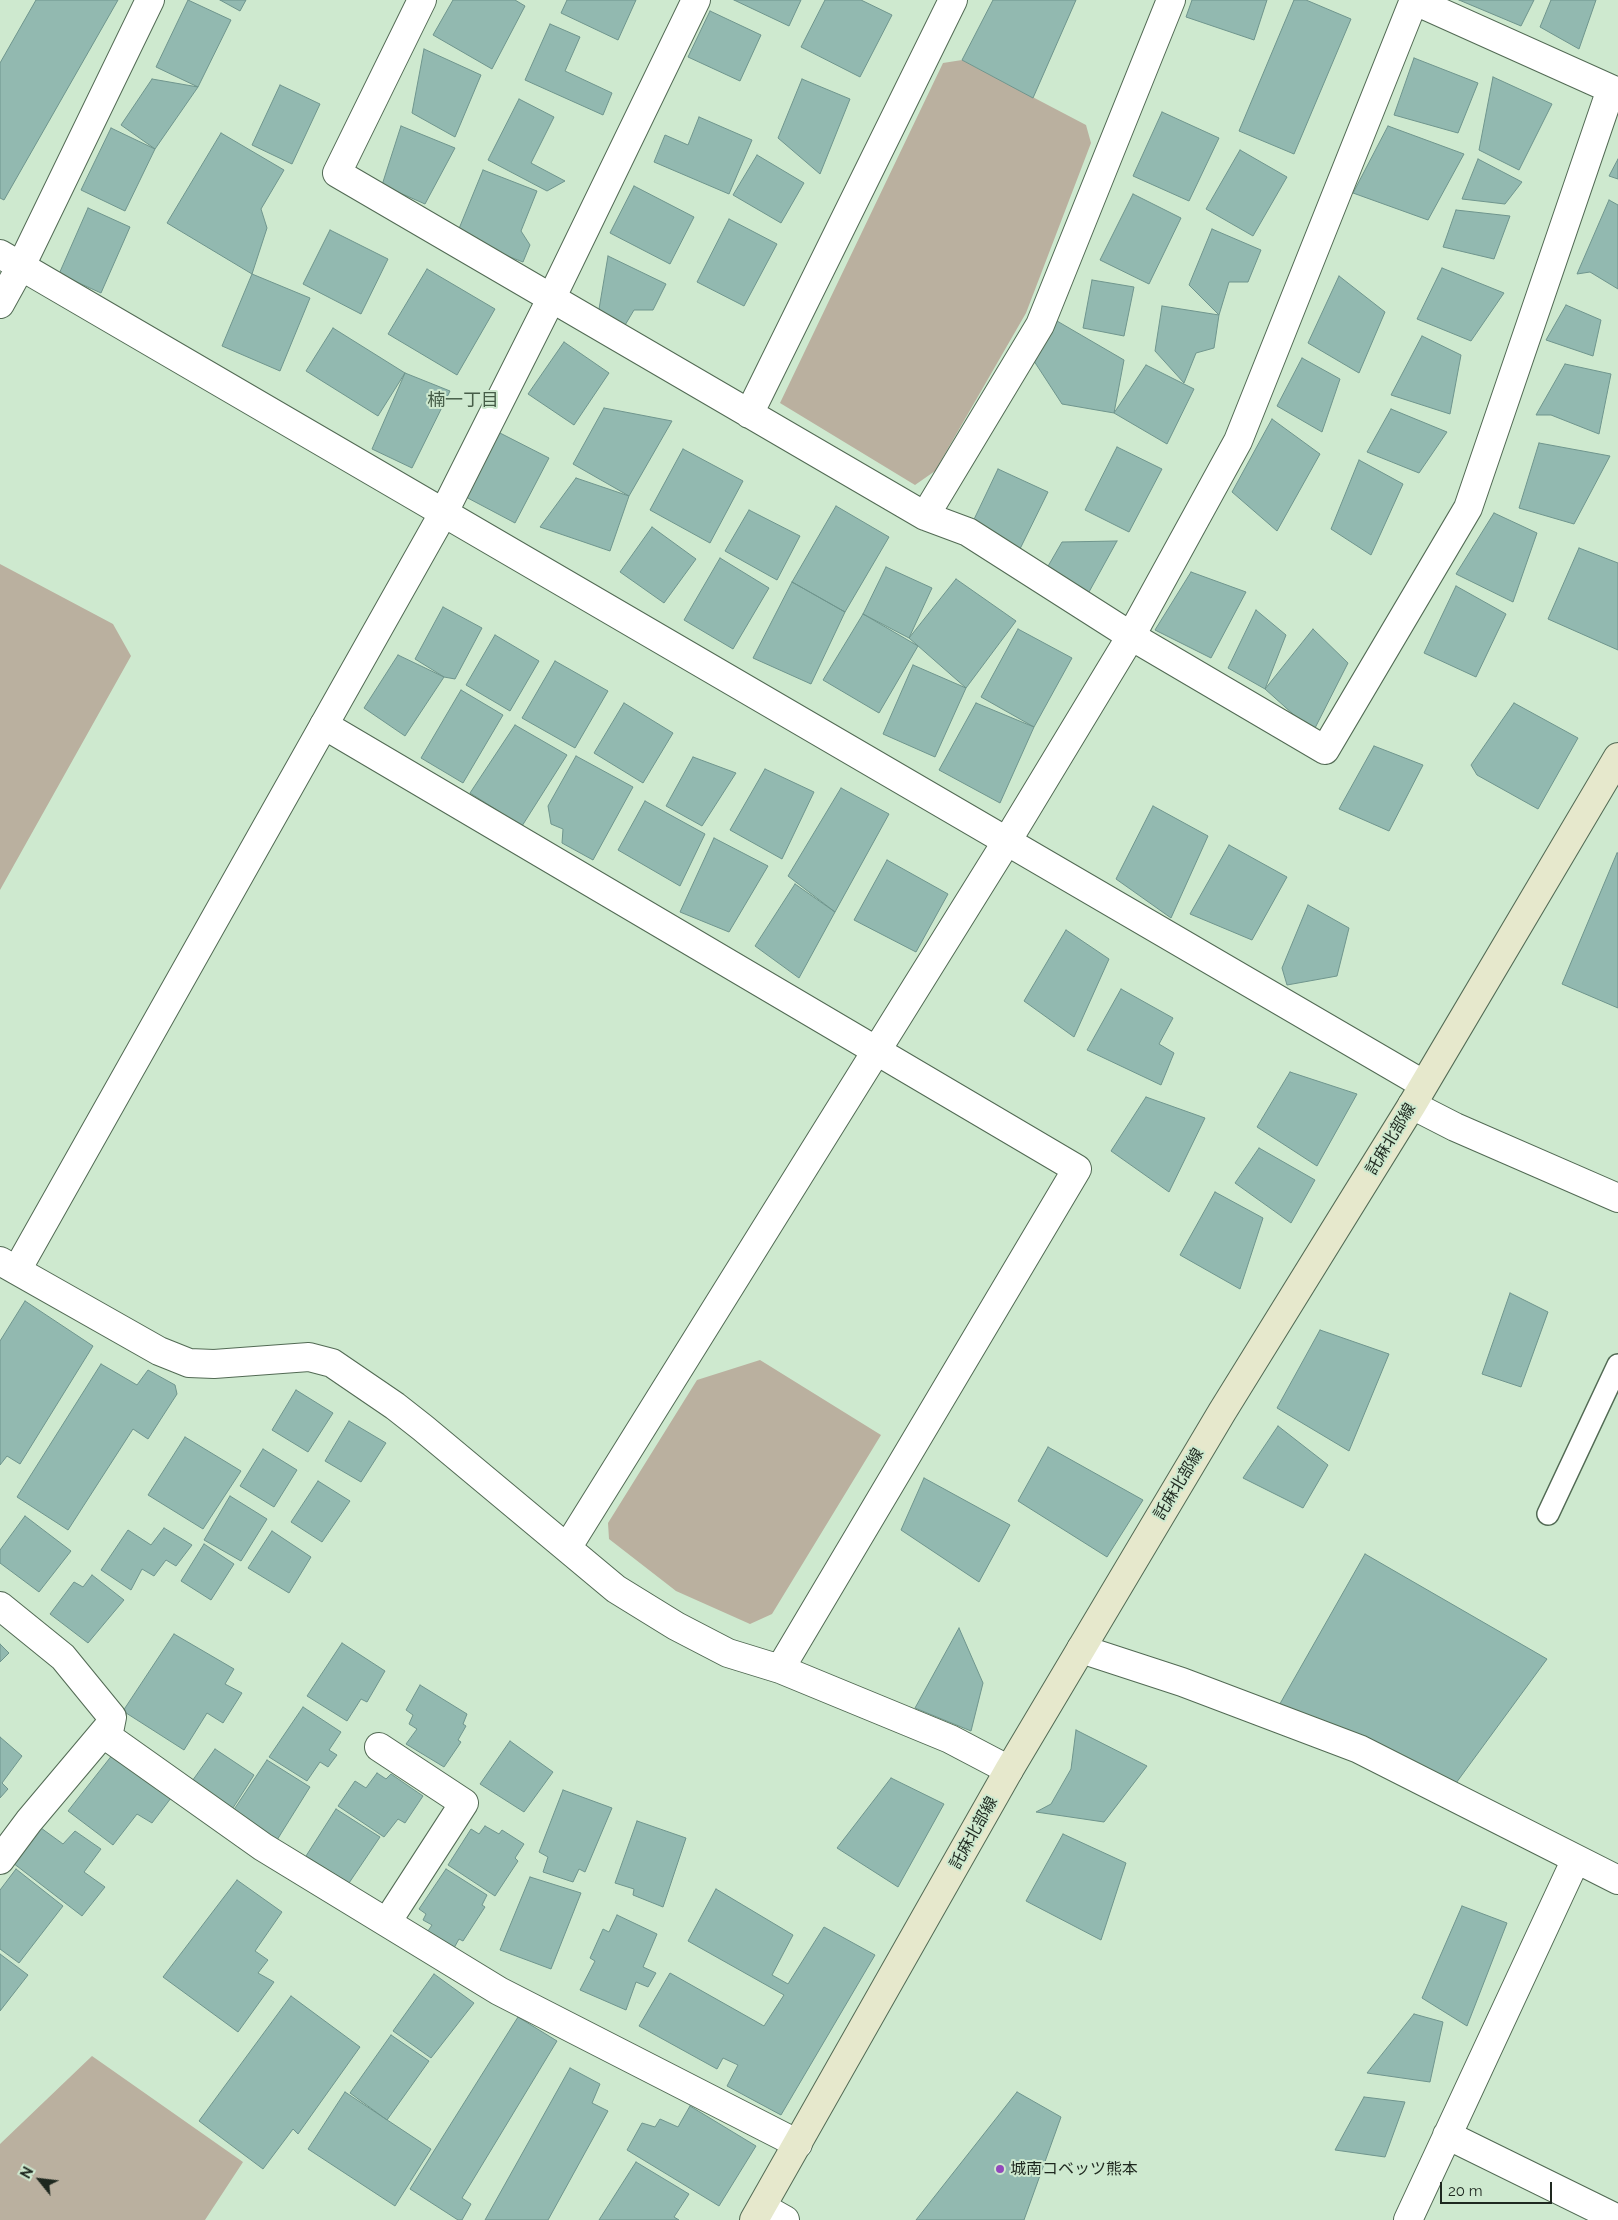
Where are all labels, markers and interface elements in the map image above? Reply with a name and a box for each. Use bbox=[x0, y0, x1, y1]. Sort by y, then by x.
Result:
district label: 楠一丁目 bbox=[427, 390, 499, 412]
street label: 託麻北部線 bbox=[1362, 1100, 1420, 1178]
street label: 託麻北部線 bbox=[1150, 1445, 1208, 1523]
street label: 託麻北部線 bbox=[946, 1793, 1002, 1873]
north arrow bbox=[15, 2155, 65, 2205]
place label: 城南コベッツ熊本 bbox=[1010, 2159, 1138, 2179]
marker: 城南コベッツ熊本 bbox=[994, 2163, 1006, 2175]
text: N bbox=[17, 2164, 36, 2181]
scale bar bbox=[1443, 2172, 1556, 2204]
text: 20 m bbox=[1448, 2182, 1483, 2200]

